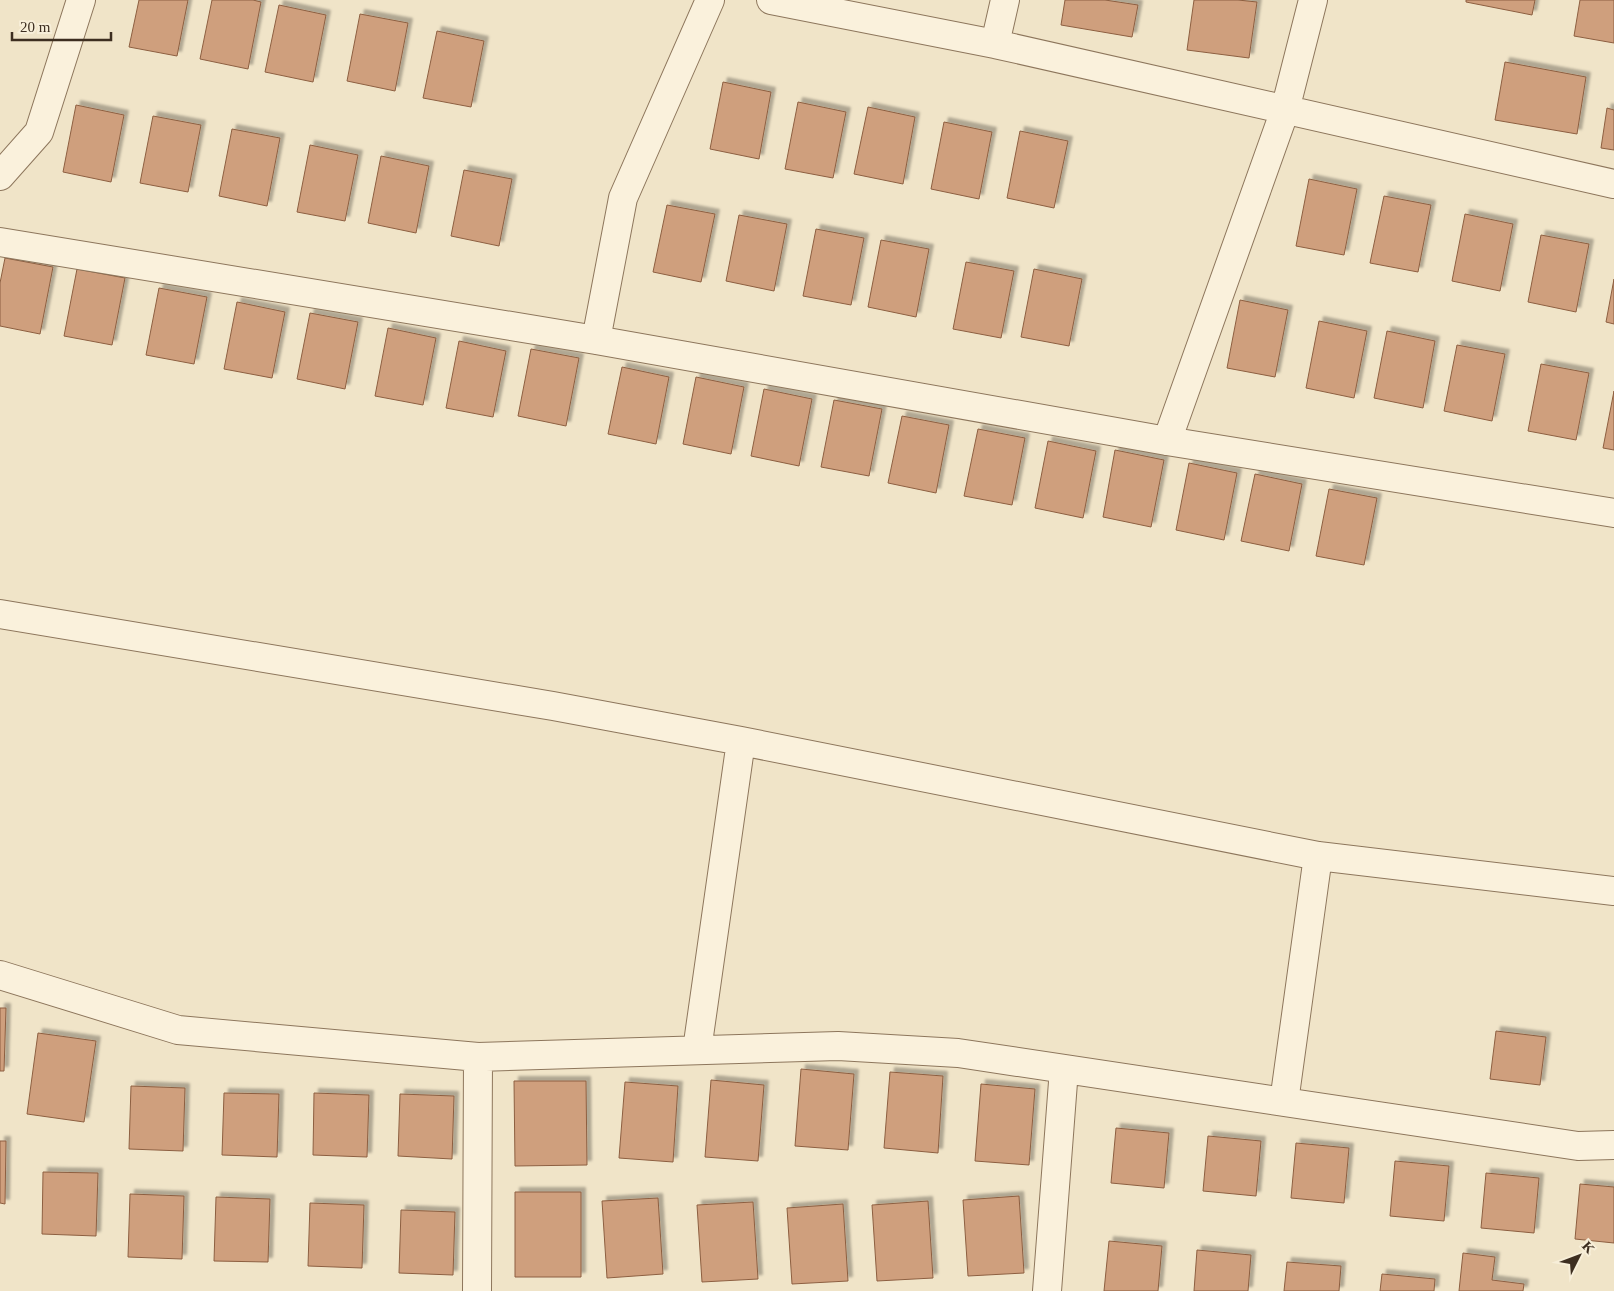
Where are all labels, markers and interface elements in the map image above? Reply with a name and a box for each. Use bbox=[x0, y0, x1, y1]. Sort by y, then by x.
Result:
scale bar bbox=[12, 10, 111, 42]
text: 20 m bbox=[20, 19, 51, 35]
north arrow bbox=[1554, 1231, 1604, 1281]
text: K bbox=[1579, 1239, 1598, 1257]

